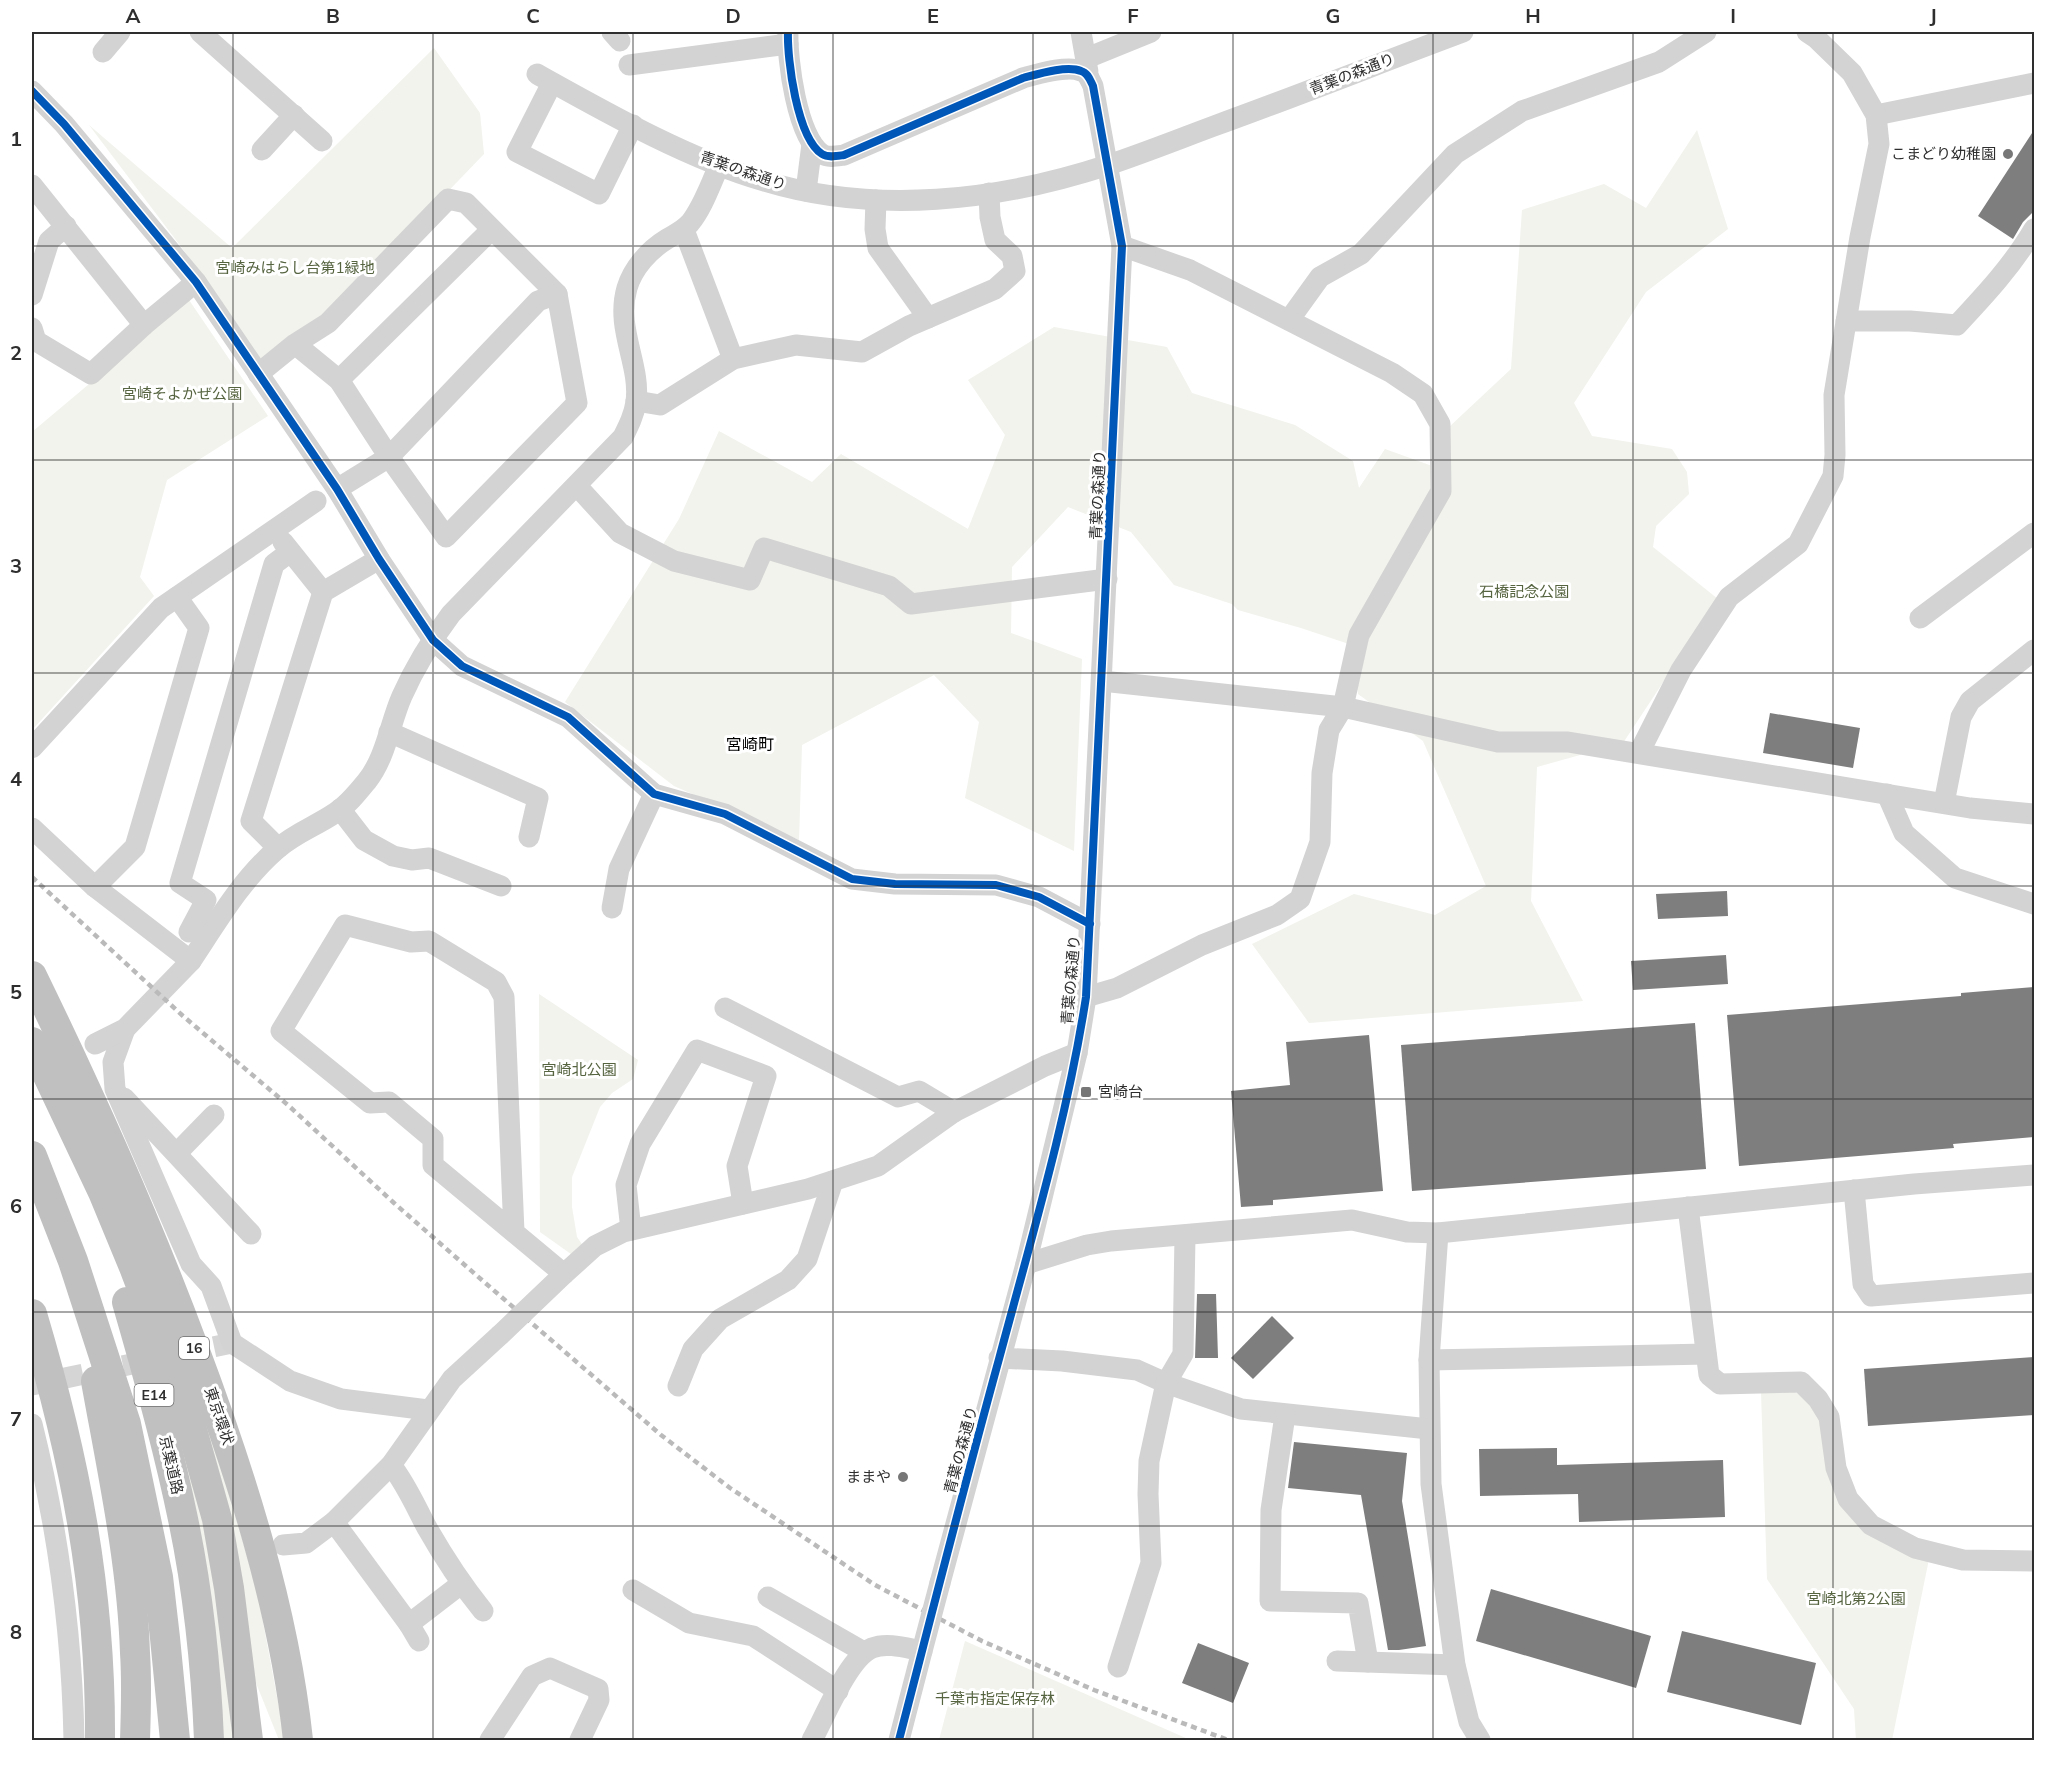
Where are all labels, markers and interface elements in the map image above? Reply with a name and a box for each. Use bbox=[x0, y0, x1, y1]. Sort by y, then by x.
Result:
text: A bbox=[126, 3, 141, 28]
text: B bbox=[326, 3, 340, 28]
text: C bbox=[526, 3, 540, 28]
text: D bbox=[725, 3, 741, 28]
text: E bbox=[927, 3, 939, 28]
text: F bbox=[1127, 3, 1139, 28]
text: G bbox=[1326, 3, 1340, 28]
text: H bbox=[1525, 3, 1541, 28]
text: I bbox=[1730, 3, 1736, 28]
text: J bbox=[1929, 3, 1937, 28]
street label: 青葉の森通り bbox=[1306, 49, 1397, 99]
text: 1 bbox=[10, 126, 22, 151]
place label: こまどり幼稚園 bbox=[1891, 144, 1996, 163]
street label: 青葉の森通り bbox=[698, 147, 789, 194]
marker: こまどり幼稚園 bbox=[2001, 147, 2015, 161]
park label: 宮崎みはらし台第1緑地 bbox=[215, 258, 375, 277]
text: 2 bbox=[10, 340, 22, 365]
park label: 宮崎そよかぜ公園 bbox=[122, 384, 242, 403]
street label: 青葉の森通り bbox=[1086, 450, 1109, 540]
text: 3 bbox=[10, 553, 22, 578]
park label: 石橋記念公園 bbox=[1479, 582, 1569, 601]
district label: 宮崎町 bbox=[726, 734, 774, 754]
text: 4 bbox=[10, 766, 22, 791]
street label: 青葉の森通り bbox=[1057, 934, 1084, 1026]
text: 5 bbox=[10, 979, 22, 1004]
park label: 宮崎北公園 bbox=[541, 1060, 617, 1079]
place label: 宮崎台 bbox=[1098, 1082, 1143, 1101]
marker: 宮崎台 bbox=[1079, 1085, 1093, 1099]
text: 6 bbox=[10, 1193, 22, 1218]
road number: 16 bbox=[179, 1337, 209, 1359]
road number: E14 bbox=[134, 1384, 174, 1406]
street label: 東京環状 bbox=[201, 1384, 238, 1447]
street label: 青葉の森通り bbox=[940, 1404, 981, 1496]
text: 7 bbox=[10, 1406, 22, 1431]
street label: 京葉道路 bbox=[155, 1434, 187, 1496]
place label: ままや bbox=[846, 1467, 891, 1486]
marker: ままや bbox=[896, 1470, 910, 1484]
park label: 宮崎北第2公園 bbox=[1806, 1589, 1906, 1608]
text: 8 bbox=[10, 1619, 22, 1644]
park label: 千葉市指定保存林 bbox=[935, 1689, 1055, 1708]

